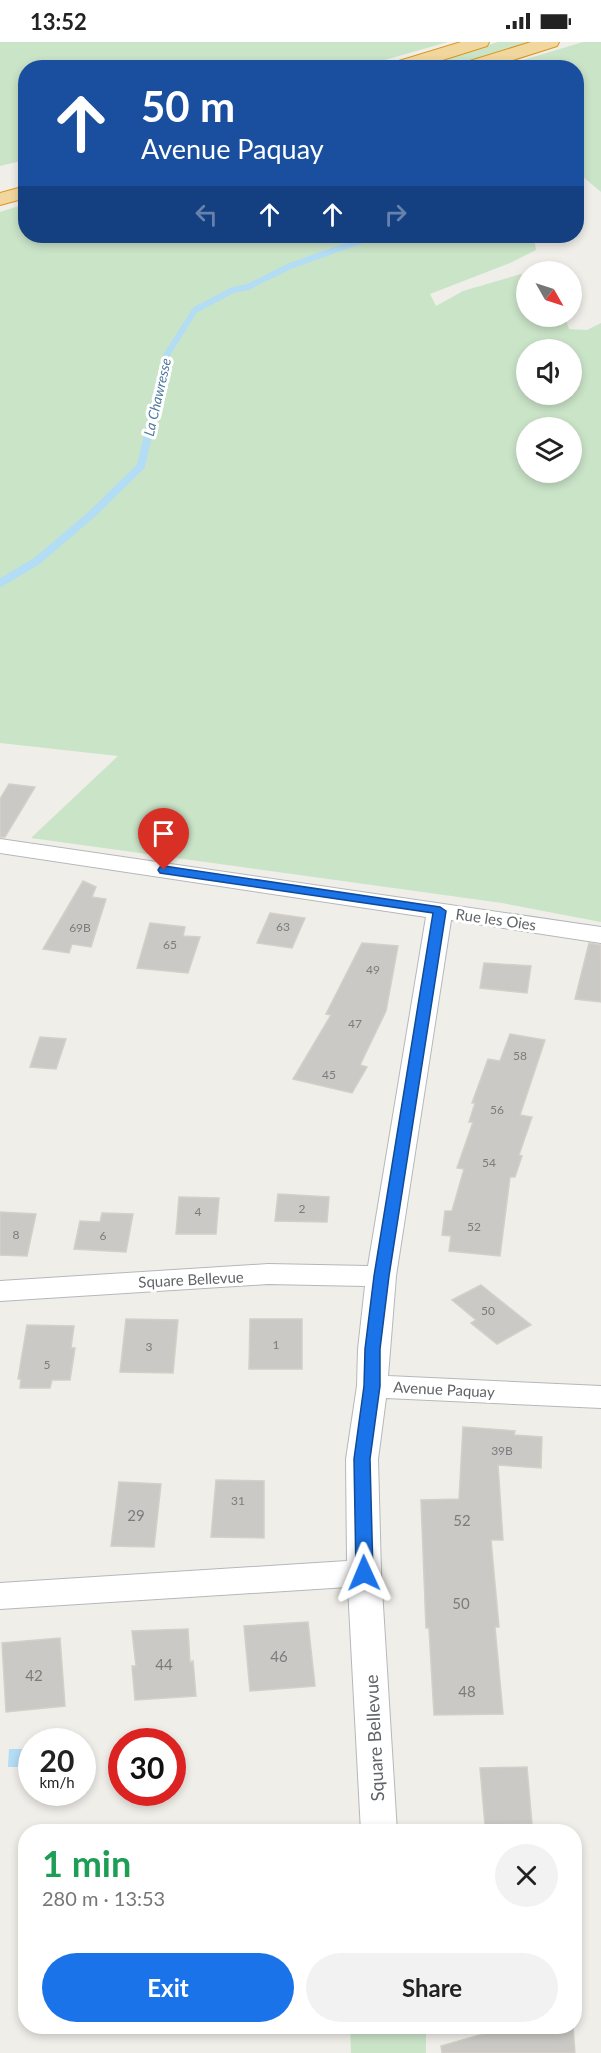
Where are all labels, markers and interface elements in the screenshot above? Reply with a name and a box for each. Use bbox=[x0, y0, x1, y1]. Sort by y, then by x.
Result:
text: 13:52 bbox=[30, 8, 87, 35]
text: 50 m bbox=[141, 81, 235, 131]
icon: ahead bbox=[42, 84, 120, 162]
text: Avenue Paquay bbox=[141, 132, 324, 165]
icon: left bbox=[190, 198, 223, 231]
icon: ahead bbox=[253, 198, 286, 231]
icon: ahead bbox=[316, 198, 349, 231]
icon: right bbox=[379, 198, 412, 231]
north arrow bbox=[516, 261, 582, 327]
map controls bbox=[516, 261, 582, 483]
button: sound bbox=[516, 339, 582, 405]
water label: La Chawresse bbox=[140, 356, 174, 438]
button: layers bbox=[516, 417, 582, 483]
pin bbox=[138, 808, 189, 870]
icon: arrive bbox=[147, 817, 180, 850]
street label: Rue les Oies bbox=[455, 904, 537, 934]
house number: 63 bbox=[276, 919, 290, 934]
house number: 69B bbox=[69, 920, 91, 935]
house number: 65 bbox=[163, 937, 177, 952]
house number: 49 bbox=[366, 962, 380, 977]
house number: 47 bbox=[348, 1016, 362, 1031]
house number: 58 bbox=[513, 1048, 527, 1063]
house number: 45 bbox=[322, 1067, 336, 1082]
house number: 56 bbox=[490, 1102, 504, 1117]
house number: 54 bbox=[482, 1155, 496, 1170]
house number: 2 bbox=[299, 1201, 306, 1216]
house number: 4 bbox=[195, 1204, 202, 1219]
house number: 52 bbox=[467, 1219, 481, 1234]
house number: 8 bbox=[13, 1227, 20, 1242]
house number: 6 bbox=[100, 1228, 107, 1243]
street label: Square Bellevue bbox=[138, 1267, 244, 1291]
house number: 50 bbox=[481, 1303, 495, 1318]
house number: 1 bbox=[273, 1337, 280, 1352]
house number: 3 bbox=[146, 1339, 153, 1354]
house number: 5 bbox=[44, 1357, 51, 1372]
street label: Avenue Paquay bbox=[393, 1377, 495, 1401]
house number: 39B bbox=[491, 1443, 513, 1458]
house number: 31 bbox=[231, 1493, 245, 1508]
house number: 29 bbox=[127, 1506, 145, 1524]
house number: 52 bbox=[453, 1511, 471, 1529]
position arrow bbox=[332, 1541, 396, 1605]
house number: 50 bbox=[452, 1594, 470, 1612]
house number: 46 bbox=[270, 1647, 288, 1665]
house number: 44 bbox=[155, 1655, 173, 1673]
house number: 42 bbox=[25, 1666, 43, 1684]
street label: Square Bellevue bbox=[360, 1674, 388, 1802]
house number: 48 bbox=[458, 1682, 476, 1700]
speed limit sign: 30 bbox=[108, 1728, 186, 1806]
text: 20 bbox=[40, 1742, 74, 1778]
text: km/h bbox=[39, 1773, 75, 1791]
text: 1 min bbox=[42, 1841, 131, 1885]
button: close bbox=[495, 1844, 558, 1907]
text: 280 m · 13:53 bbox=[42, 1886, 165, 1910]
button: Exit bbox=[42, 1953, 294, 2022]
button: Share bbox=[306, 1953, 558, 2022]

